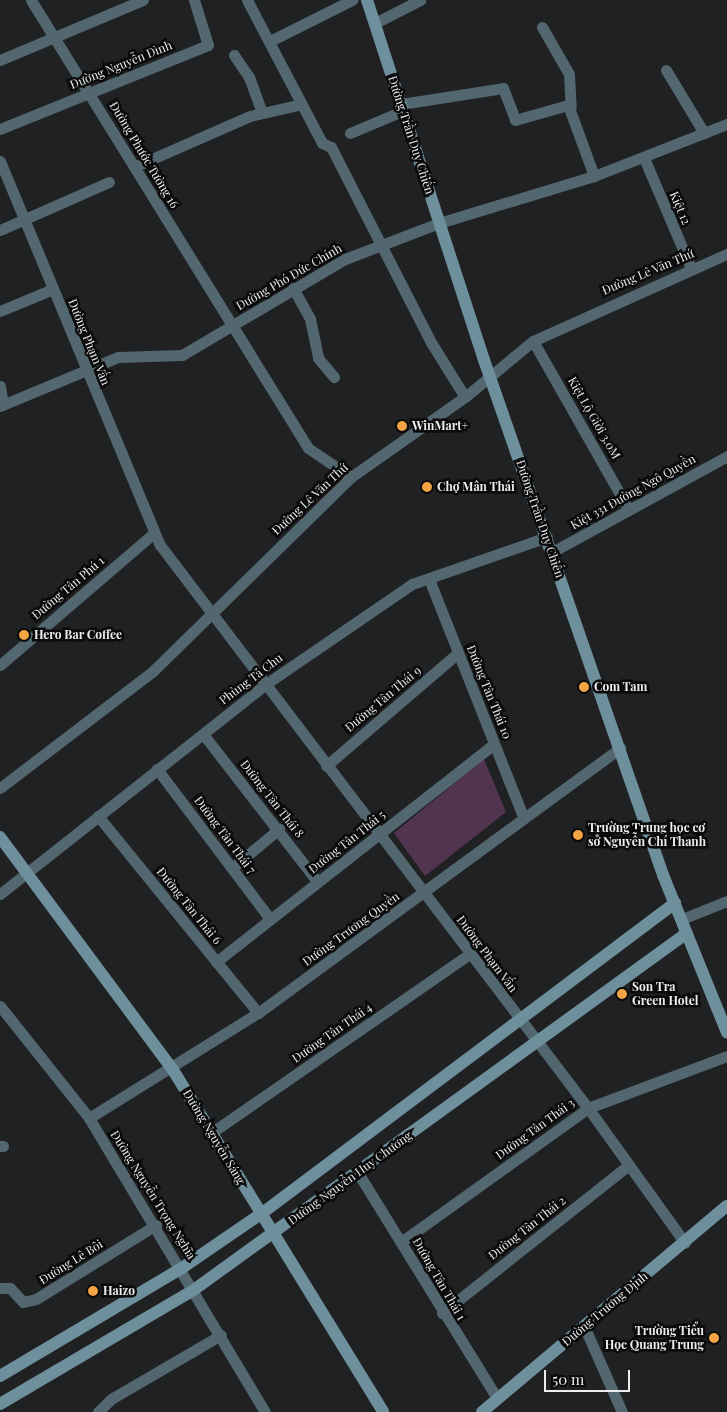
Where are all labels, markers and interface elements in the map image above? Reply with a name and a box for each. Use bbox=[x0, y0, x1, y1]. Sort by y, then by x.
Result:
street label: Đường Nguyễn Đình bbox=[68, 38, 174, 92]
street label: Đường Trần Duy Chiến bbox=[385, 74, 437, 196]
street label: Đường Phước Tường 16 bbox=[106, 99, 182, 211]
street label: Kiệt 12 bbox=[667, 189, 693, 227]
street label: Đường Phó Đức Chính bbox=[234, 241, 344, 313]
street label: Đường Lê Văn Thứ bbox=[600, 246, 696, 298]
street label: Đường Phạm Vấn bbox=[65, 297, 113, 387]
street label: Kiệt Lộ Giời 3.0M bbox=[565, 374, 623, 462]
place label: WinMart+ bbox=[412, 419, 468, 433]
marker: WinMart+ bbox=[396, 420, 408, 432]
street label: Kiệt 331 Đường Ngô Quyền bbox=[568, 452, 698, 532]
street label: Đường Trần Duy Chiến bbox=[513, 458, 567, 580]
street label: Đường Lê Văn Thứ bbox=[269, 460, 351, 538]
place label: Chợ Mân Thái bbox=[437, 480, 515, 494]
marker: Chợ Mân Thái bbox=[421, 481, 433, 493]
street label: Đường Tân Phú 1 bbox=[29, 553, 107, 623]
place label: Hero Bar Coffee bbox=[34, 628, 122, 642]
marker: Hero Bar Coffee bbox=[18, 629, 30, 641]
street label: Đường Tân Thái 10 bbox=[463, 643, 515, 741]
street label: Phùng Tả Chu bbox=[216, 650, 286, 708]
street label: Đường Tân Thái 9 bbox=[342, 663, 424, 735]
place label: Com Tam bbox=[594, 680, 648, 694]
marker: Com Tam bbox=[578, 681, 590, 693]
street label: Đường Tân Thái 8 bbox=[237, 757, 307, 841]
street label: Đường Tân Thái 7 bbox=[191, 793, 259, 877]
street label: Đường Tân Thái 5 bbox=[306, 807, 388, 877]
place label: Trường Trung học cơ sở Nguyễn Chí Thanh bbox=[588, 821, 706, 849]
marker: Trường Trung học cơ sở Nguyễn Chí Thanh bbox=[572, 829, 584, 841]
street label: Đường Tân Thái 6 bbox=[153, 865, 225, 947]
street label: Đường Trương Quyền bbox=[300, 889, 402, 969]
street label: Đường Phạm Vấn bbox=[454, 913, 520, 995]
place label: Son Tra Green Hotel bbox=[632, 980, 699, 1008]
marker: Son Tra Green Hotel bbox=[616, 988, 628, 1000]
street label: Đường Tân Thái 4 bbox=[289, 1000, 375, 1066]
street label: Đường Nguyễn Sáng bbox=[180, 1087, 248, 1187]
street label: Đường Tân Thái 3 bbox=[493, 1095, 577, 1163]
street label: Đường Nguyễn Trọng Nghĩa bbox=[107, 1128, 199, 1262]
street label: Đường Nguyễn Huy Chương bbox=[285, 1128, 415, 1228]
street label: Đường Tân Thái 2 bbox=[485, 1193, 569, 1263]
street label: Đường Tân Thái 1 bbox=[409, 1235, 469, 1323]
street label: Đường Lê Bôi bbox=[37, 1237, 105, 1287]
street label: Đường Trương Định bbox=[559, 1269, 651, 1349]
place label: Haizo bbox=[103, 1284, 135, 1298]
marker: Haizo bbox=[87, 1285, 99, 1297]
place label: Trường Tiểu Học Quang Trung bbox=[605, 1324, 704, 1352]
marker: Trường Tiểu Học Quang Trung bbox=[708, 1332, 720, 1344]
scale bar bbox=[547, 1360, 633, 1392]
text: 50 m bbox=[552, 1369, 584, 1389]

